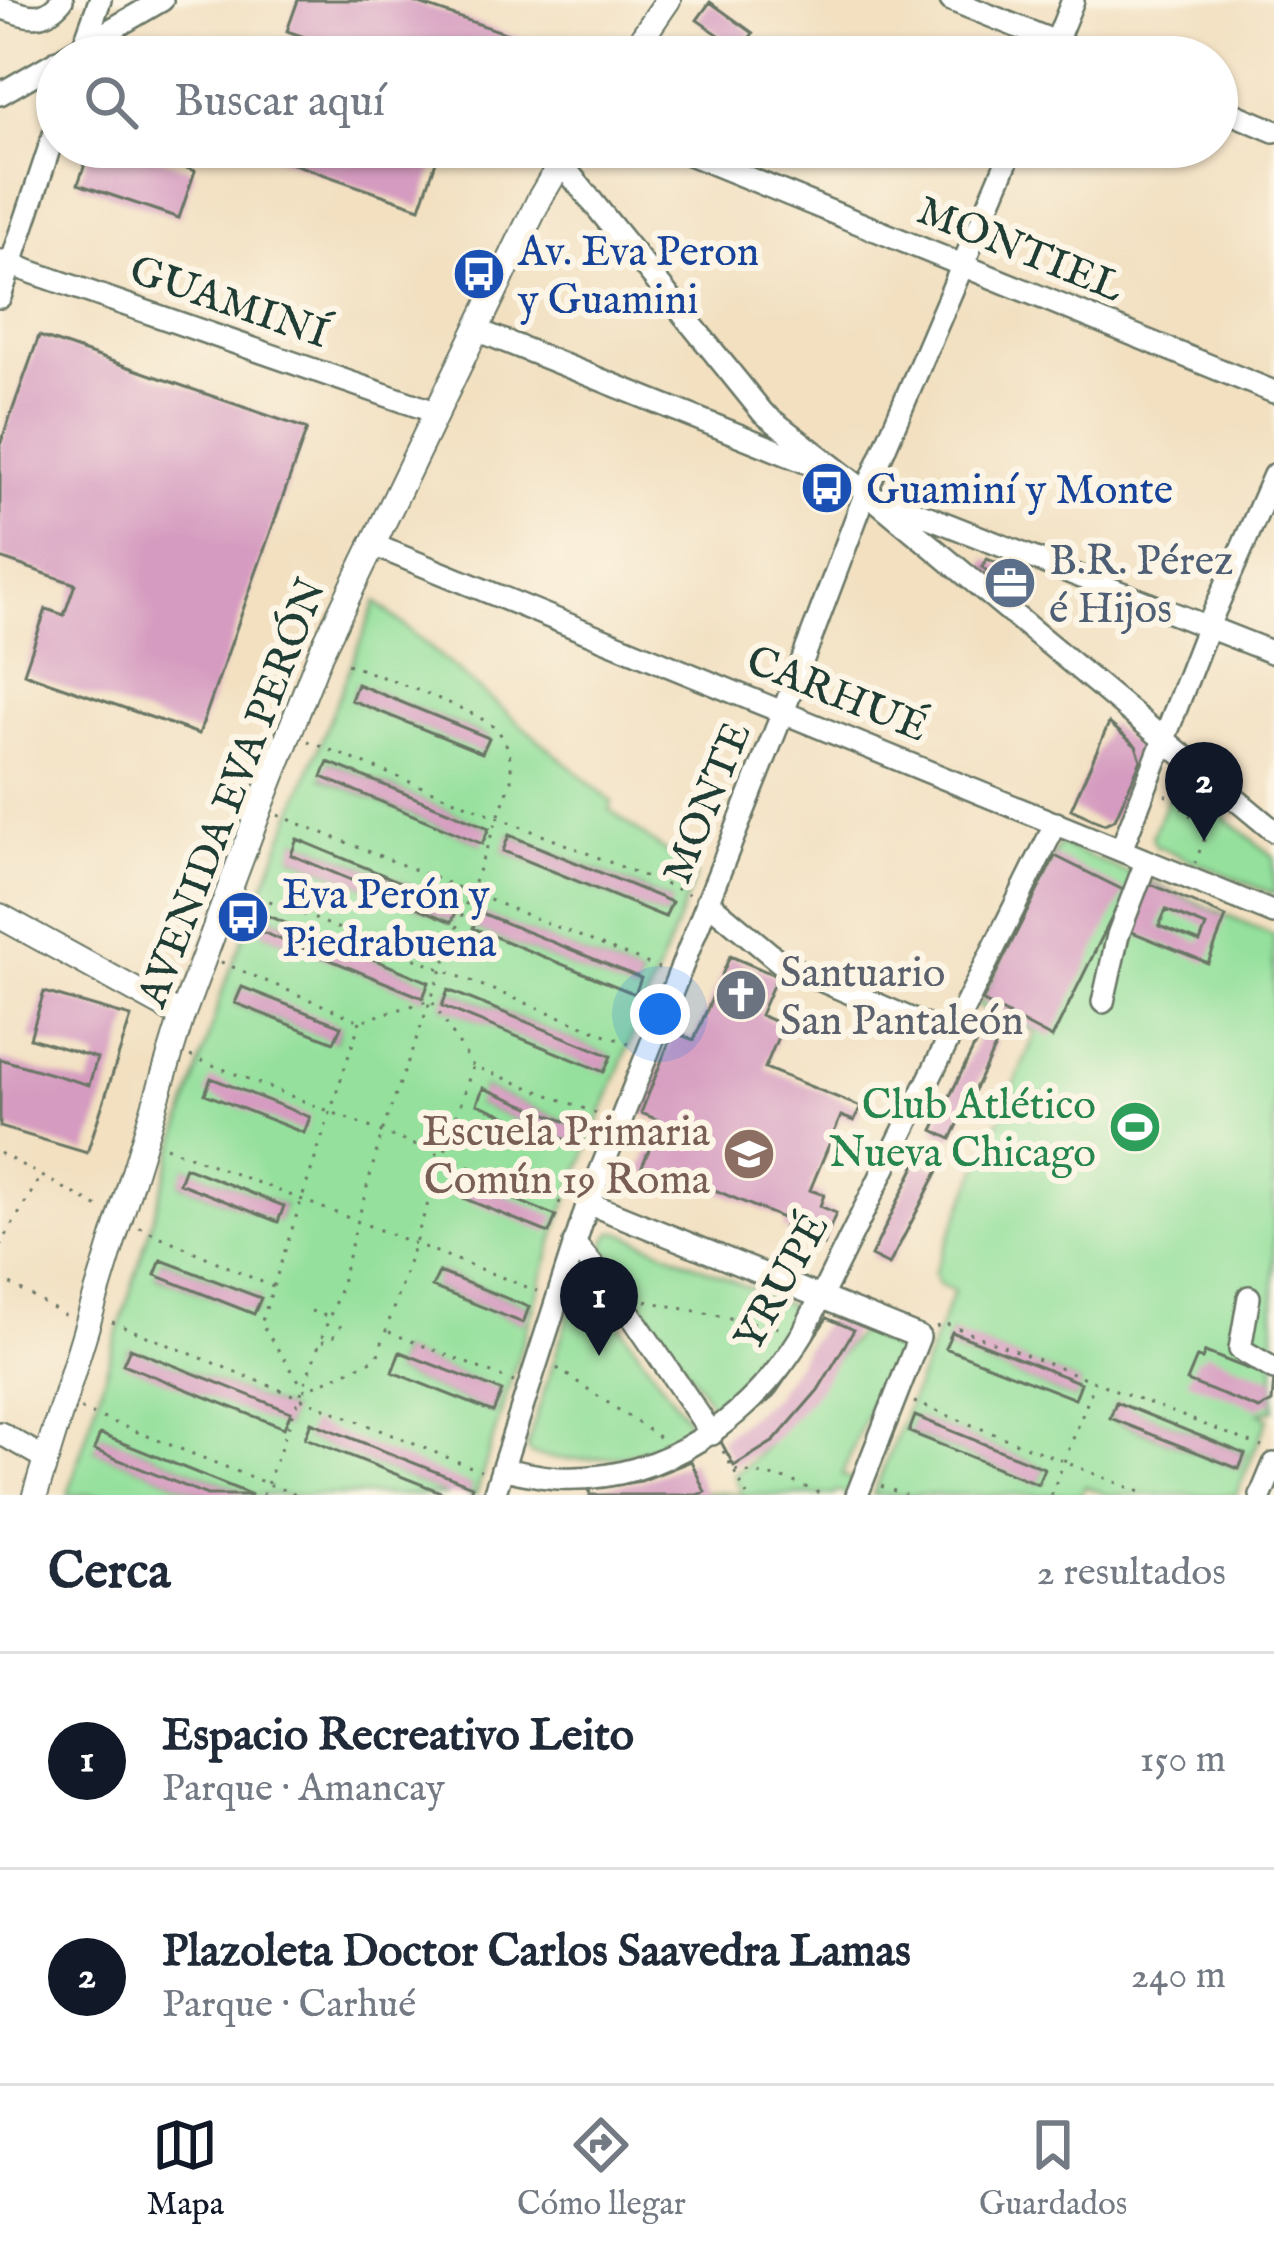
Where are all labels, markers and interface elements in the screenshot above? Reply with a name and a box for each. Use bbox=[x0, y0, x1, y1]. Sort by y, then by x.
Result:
search box bbox=[36, 36, 1238, 168]
icon: search bbox=[78, 69, 144, 135]
text: Buscar aquí bbox=[174, 74, 385, 131]
street label: MONTIEL bbox=[909, 185, 1130, 316]
place label: Av. Eva Peron y Guamini bbox=[517, 227, 759, 328]
street label: GUAMINÍ bbox=[122, 244, 338, 363]
bus stop icon: Av. Eva Peron y Guamini bbox=[451, 246, 507, 302]
bus stop icon: Guaminí y Monte bbox=[799, 460, 855, 516]
place label: Guaminí y Monte bbox=[866, 465, 1173, 518]
place label: B.R. Pérez é Hijos bbox=[1049, 536, 1233, 637]
office icon: B.R. Pérez é Hijos bbox=[982, 555, 1038, 611]
street label: AVENIDA EVA PERÓN bbox=[126, 571, 339, 1016]
street label: CARHUÉ bbox=[738, 634, 935, 756]
street label: MONTE bbox=[652, 715, 765, 892]
pin: 2 bbox=[1165, 742, 1243, 841]
place label: Eva Perón y Piedrabuena bbox=[282, 870, 497, 971]
bus stop icon: Eva Perón y Piedrabuena bbox=[215, 889, 271, 945]
place label: Santuario San Pantaleón bbox=[780, 948, 1024, 1049]
church icon: Santuario San Pantaleón bbox=[713, 967, 769, 1023]
your location bbox=[630, 984, 690, 1044]
place label: Club Atlético Nueva Chicago bbox=[829, 1080, 1096, 1181]
sports icon: Club Atlético Nueva Chicago bbox=[1107, 1099, 1163, 1155]
place label: Escuela Primaria Común 19 Roma bbox=[422, 1107, 711, 1208]
school or university icon: Escuela Primaria Común 19 Roma bbox=[721, 1126, 777, 1182]
street label: YRUPÉ bbox=[723, 1204, 842, 1361]
pin: 1 bbox=[560, 1257, 638, 1356]
text: Cerca bbox=[48, 1541, 171, 1606]
text: 2 resultados bbox=[1037, 1549, 1226, 1598]
text: Espacio Recreativo Leito bbox=[162, 1708, 634, 1765]
text: 1 bbox=[80, 1736, 94, 1785]
text: 150 m bbox=[1140, 1736, 1226, 1785]
text: Parque · Amancay bbox=[162, 1765, 445, 1814]
text: Plazoleta Doctor Carlos Saavedra Lamas bbox=[162, 1924, 911, 1981]
text: 2 bbox=[78, 1952, 96, 2001]
text: 240 m bbox=[1131, 1952, 1226, 2001]
text: Parque · Carhué bbox=[162, 1981, 416, 2030]
tab: Mapa bbox=[146, 2112, 224, 2226]
tab: Cómo llegar bbox=[517, 2112, 686, 2226]
tab: Guardados bbox=[979, 2112, 1127, 2226]

